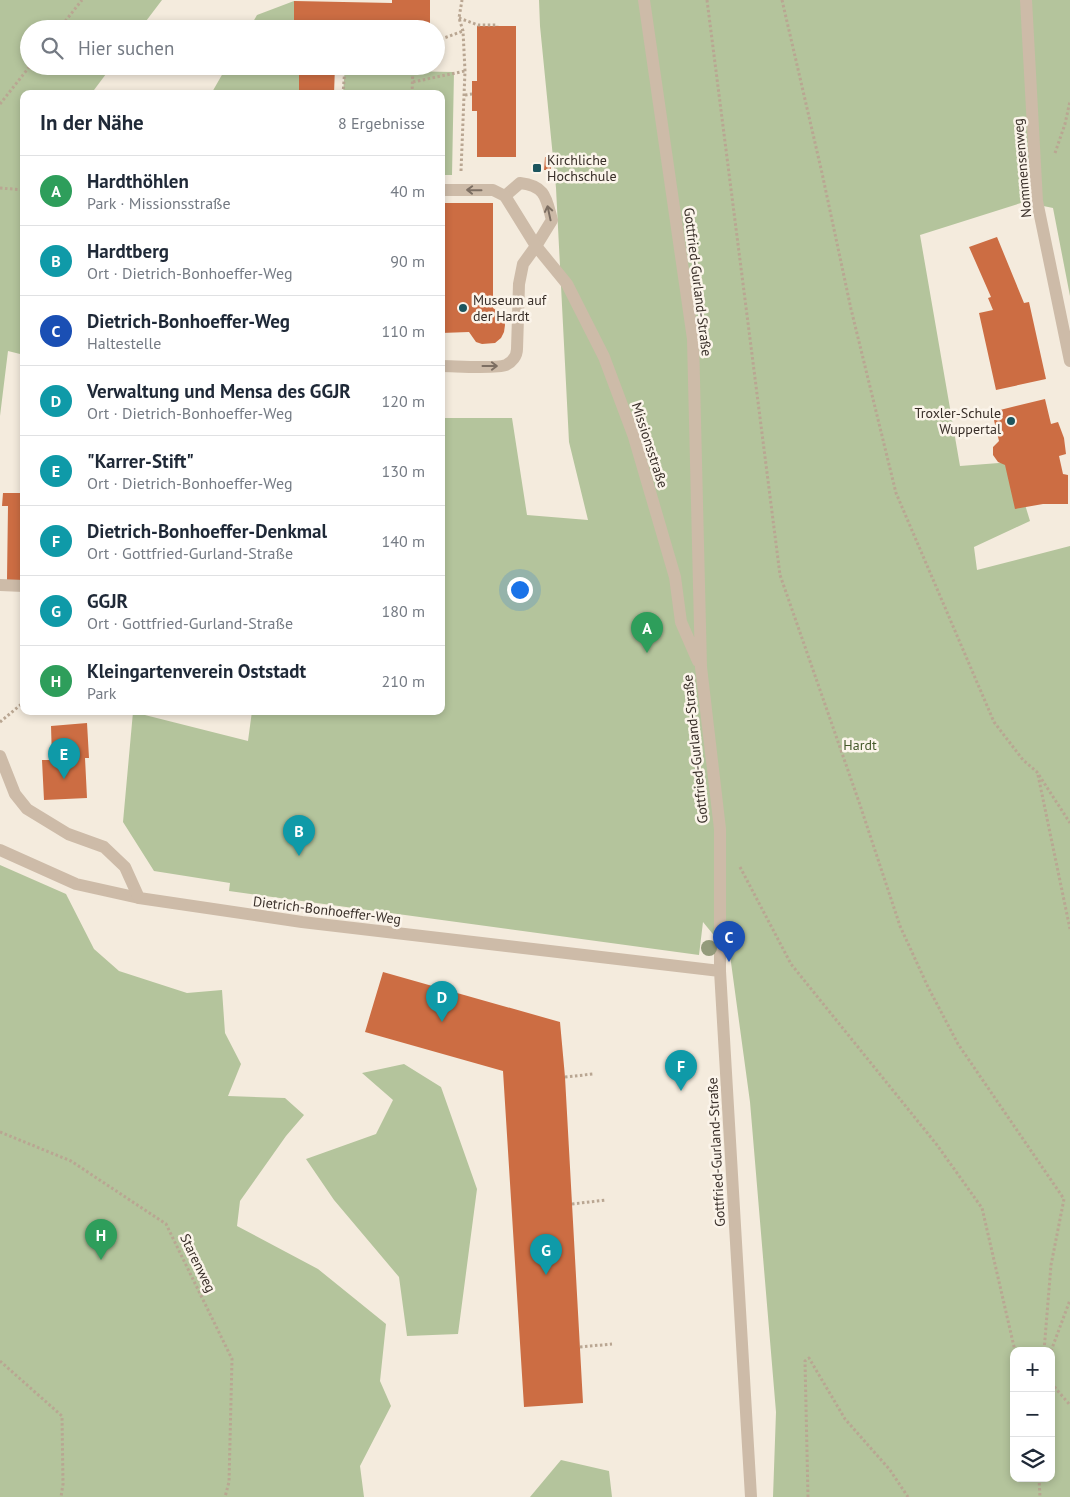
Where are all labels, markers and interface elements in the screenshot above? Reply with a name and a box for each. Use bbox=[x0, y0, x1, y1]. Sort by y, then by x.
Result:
search box bbox=[20, 20, 445, 75]
icon: search bbox=[38, 34, 66, 62]
text: Hier suchen bbox=[78, 36, 174, 60]
text: In der Nähe bbox=[40, 109, 144, 136]
text: 8 Ergebnisse bbox=[338, 113, 425, 133]
street label: Nommensenweg bbox=[1009, 118, 1035, 218]
place label: Kirchliche Hochschule bbox=[547, 151, 617, 185]
marker: Kirchliche Hochschule bbox=[531, 162, 543, 174]
text: Hardthöhlen bbox=[87, 169, 189, 193]
text: A bbox=[51, 181, 61, 201]
text: 40 m bbox=[390, 181, 425, 201]
one-way arrow bbox=[466, 185, 482, 195]
text: Park · Missionsstraße bbox=[87, 193, 231, 213]
one-way arrow bbox=[544, 206, 554, 222]
street label: Gottfried-Gurland-Straße bbox=[680, 207, 716, 357]
text: Hardtberg bbox=[87, 239, 169, 263]
text: B bbox=[51, 251, 61, 271]
text: 90 m bbox=[390, 251, 425, 271]
text: Ort · Dietrich-Bonhoeffer-Weg bbox=[87, 263, 292, 283]
place label: Museum auf der Hardt bbox=[473, 291, 547, 325]
marker: Museum auf der Hardt bbox=[457, 302, 469, 314]
text: Dietrich-Bonhoeffer-Weg bbox=[87, 309, 290, 333]
text: C bbox=[52, 321, 60, 341]
text: 110 m bbox=[382, 321, 425, 341]
text: Haltestelle bbox=[87, 333, 161, 353]
one-way arrow bbox=[482, 361, 498, 371]
text: Verwaltung und Mensa des GGJR bbox=[87, 379, 351, 403]
text: D bbox=[51, 391, 61, 411]
text: 120 m bbox=[382, 391, 425, 411]
street label: Missionsstraße bbox=[628, 400, 672, 490]
text: Ort · Dietrich-Bonhoeffer-Weg bbox=[87, 403, 292, 423]
place label: Troxler-Schule Wuppertal bbox=[914, 404, 1001, 438]
marker: Troxler-Schule Wuppertal bbox=[1005, 415, 1017, 427]
text: "Karrer-Stift" bbox=[87, 449, 194, 473]
text: E bbox=[52, 461, 60, 481]
text: 130 m bbox=[382, 461, 425, 481]
text: Ort · Dietrich-Bonhoeffer-Weg bbox=[87, 473, 292, 493]
text: Dietrich-Bonhoeffer-Denkmal bbox=[87, 519, 327, 543]
text: F bbox=[52, 531, 60, 551]
text: 140 m bbox=[382, 531, 425, 551]
text: Ort · Gottfried-Gurland-Straße bbox=[87, 543, 293, 563]
your location bbox=[507, 577, 533, 603]
text: GGJR bbox=[87, 589, 128, 613]
text: G bbox=[51, 601, 61, 621]
text: 180 m bbox=[382, 601, 425, 621]
pin: A bbox=[631, 612, 663, 653]
text: Ort · Gottfried-Gurland-Straße bbox=[87, 613, 293, 633]
text: Kleingartenverein Oststadt bbox=[87, 659, 306, 683]
text: H bbox=[51, 671, 61, 691]
text: 210 m bbox=[382, 671, 425, 691]
street label: Gottfried-Gurland-Straße bbox=[678, 674, 712, 824]
text: Park bbox=[87, 683, 116, 703]
park label: Hardt bbox=[843, 736, 877, 754]
pin: E bbox=[48, 738, 80, 779]
pin: B bbox=[283, 815, 315, 856]
street label: Dietrich-Bonhoeffer-Weg bbox=[252, 892, 402, 928]
pin: C bbox=[713, 921, 745, 962]
pin: D bbox=[426, 981, 458, 1022]
pin: F bbox=[665, 1050, 697, 1091]
street label: Gottfried-Gurland-Straße bbox=[703, 1077, 729, 1227]
pin: H bbox=[85, 1219, 117, 1260]
street label: Starenweg bbox=[176, 1231, 220, 1295]
pin: G bbox=[530, 1234, 562, 1275]
map controls bbox=[1010, 1347, 1055, 1482]
button: + bbox=[1010, 1347, 1055, 1392]
button: − bbox=[1010, 1392, 1055, 1437]
button: layers bbox=[1010, 1437, 1055, 1482]

